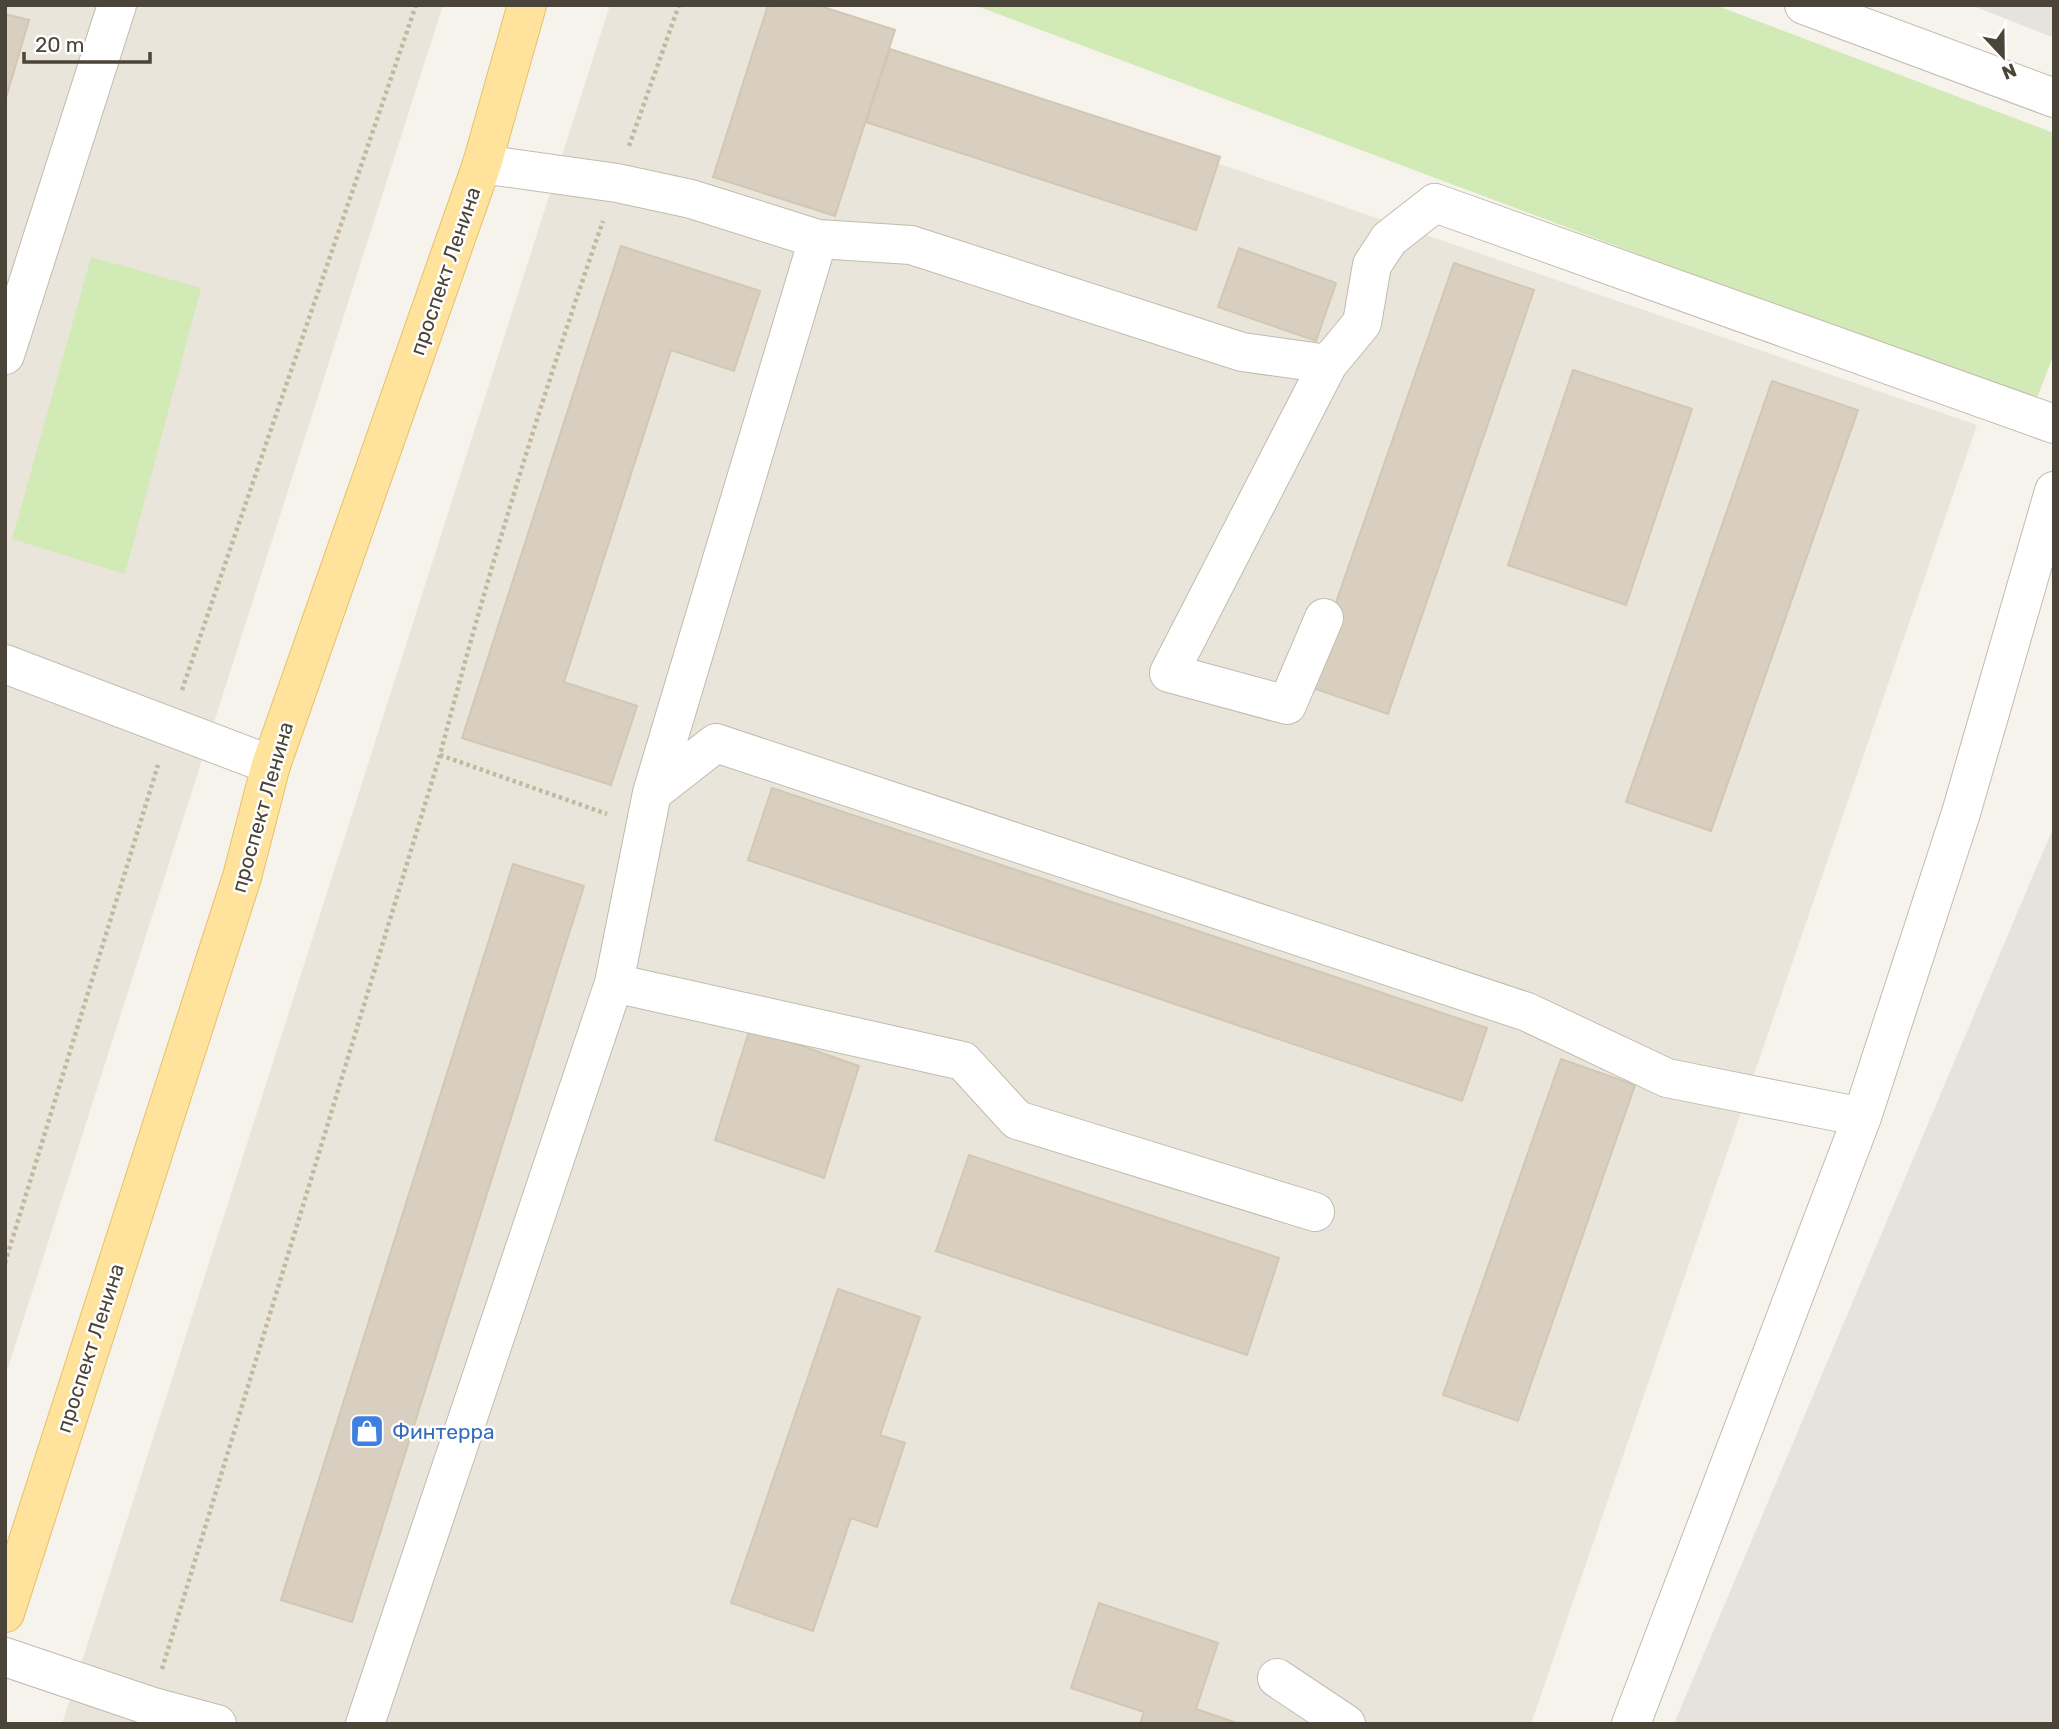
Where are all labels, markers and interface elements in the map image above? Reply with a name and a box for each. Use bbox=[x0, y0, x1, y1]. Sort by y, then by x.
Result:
scale bar bbox=[24, 21, 150, 65]
north arrow bbox=[1968, 21, 2038, 91]
text: 20 m bbox=[35, 32, 84, 57]
text: N bbox=[1999, 58, 2020, 85]
street label: проспект Ленина bbox=[404, 184, 486, 358]
street label: проспект Ленина bbox=[226, 719, 298, 895]
street label: проспект Ленина bbox=[51, 1260, 129, 1436]
shop icon: Финтерра bbox=[348, 1412, 386, 1450]
place label: Финтерра bbox=[392, 1419, 495, 1444]

